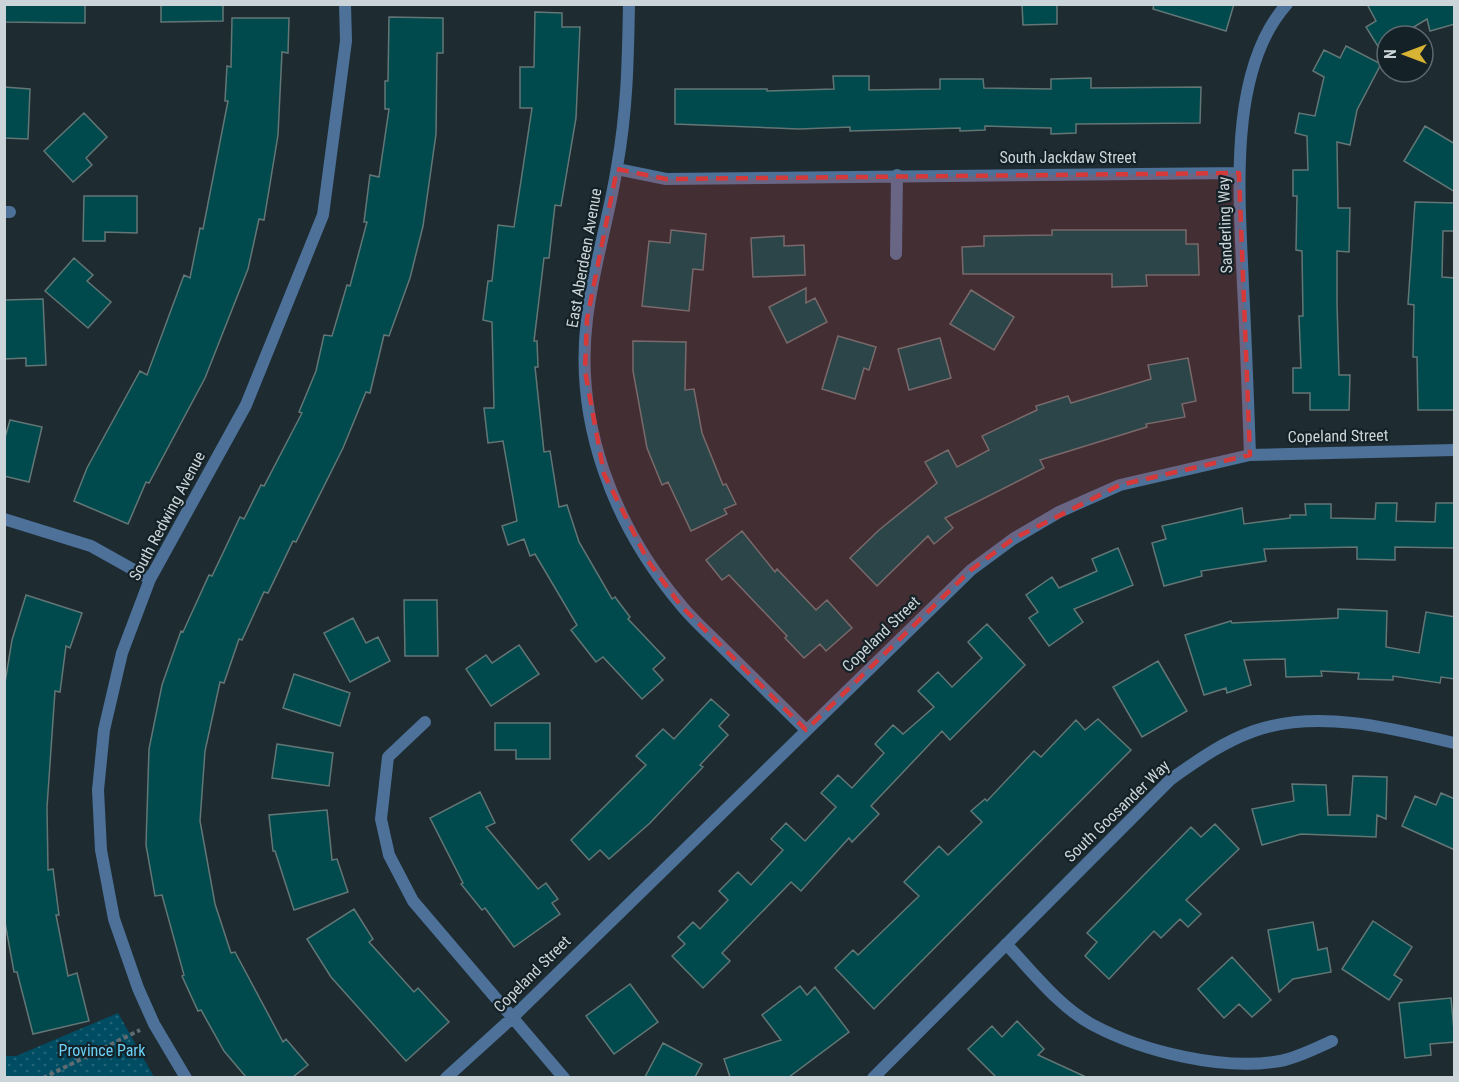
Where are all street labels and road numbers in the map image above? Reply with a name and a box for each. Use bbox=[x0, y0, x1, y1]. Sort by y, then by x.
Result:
street label: South Jackdaw Street bbox=[999, 148, 1137, 167]
street label: Sanderling Way bbox=[1214, 176, 1236, 274]
street label: East Aberdeen Avenue bbox=[562, 187, 606, 329]
street label: Copeland Street bbox=[1287, 426, 1389, 446]
street label: South Redwing Avenue bbox=[125, 448, 209, 584]
street label: Copeland Street bbox=[838, 592, 924, 676]
street label: South Goosander Way bbox=[1061, 756, 1174, 866]
street label: Copeland Street bbox=[490, 932, 574, 1016]

